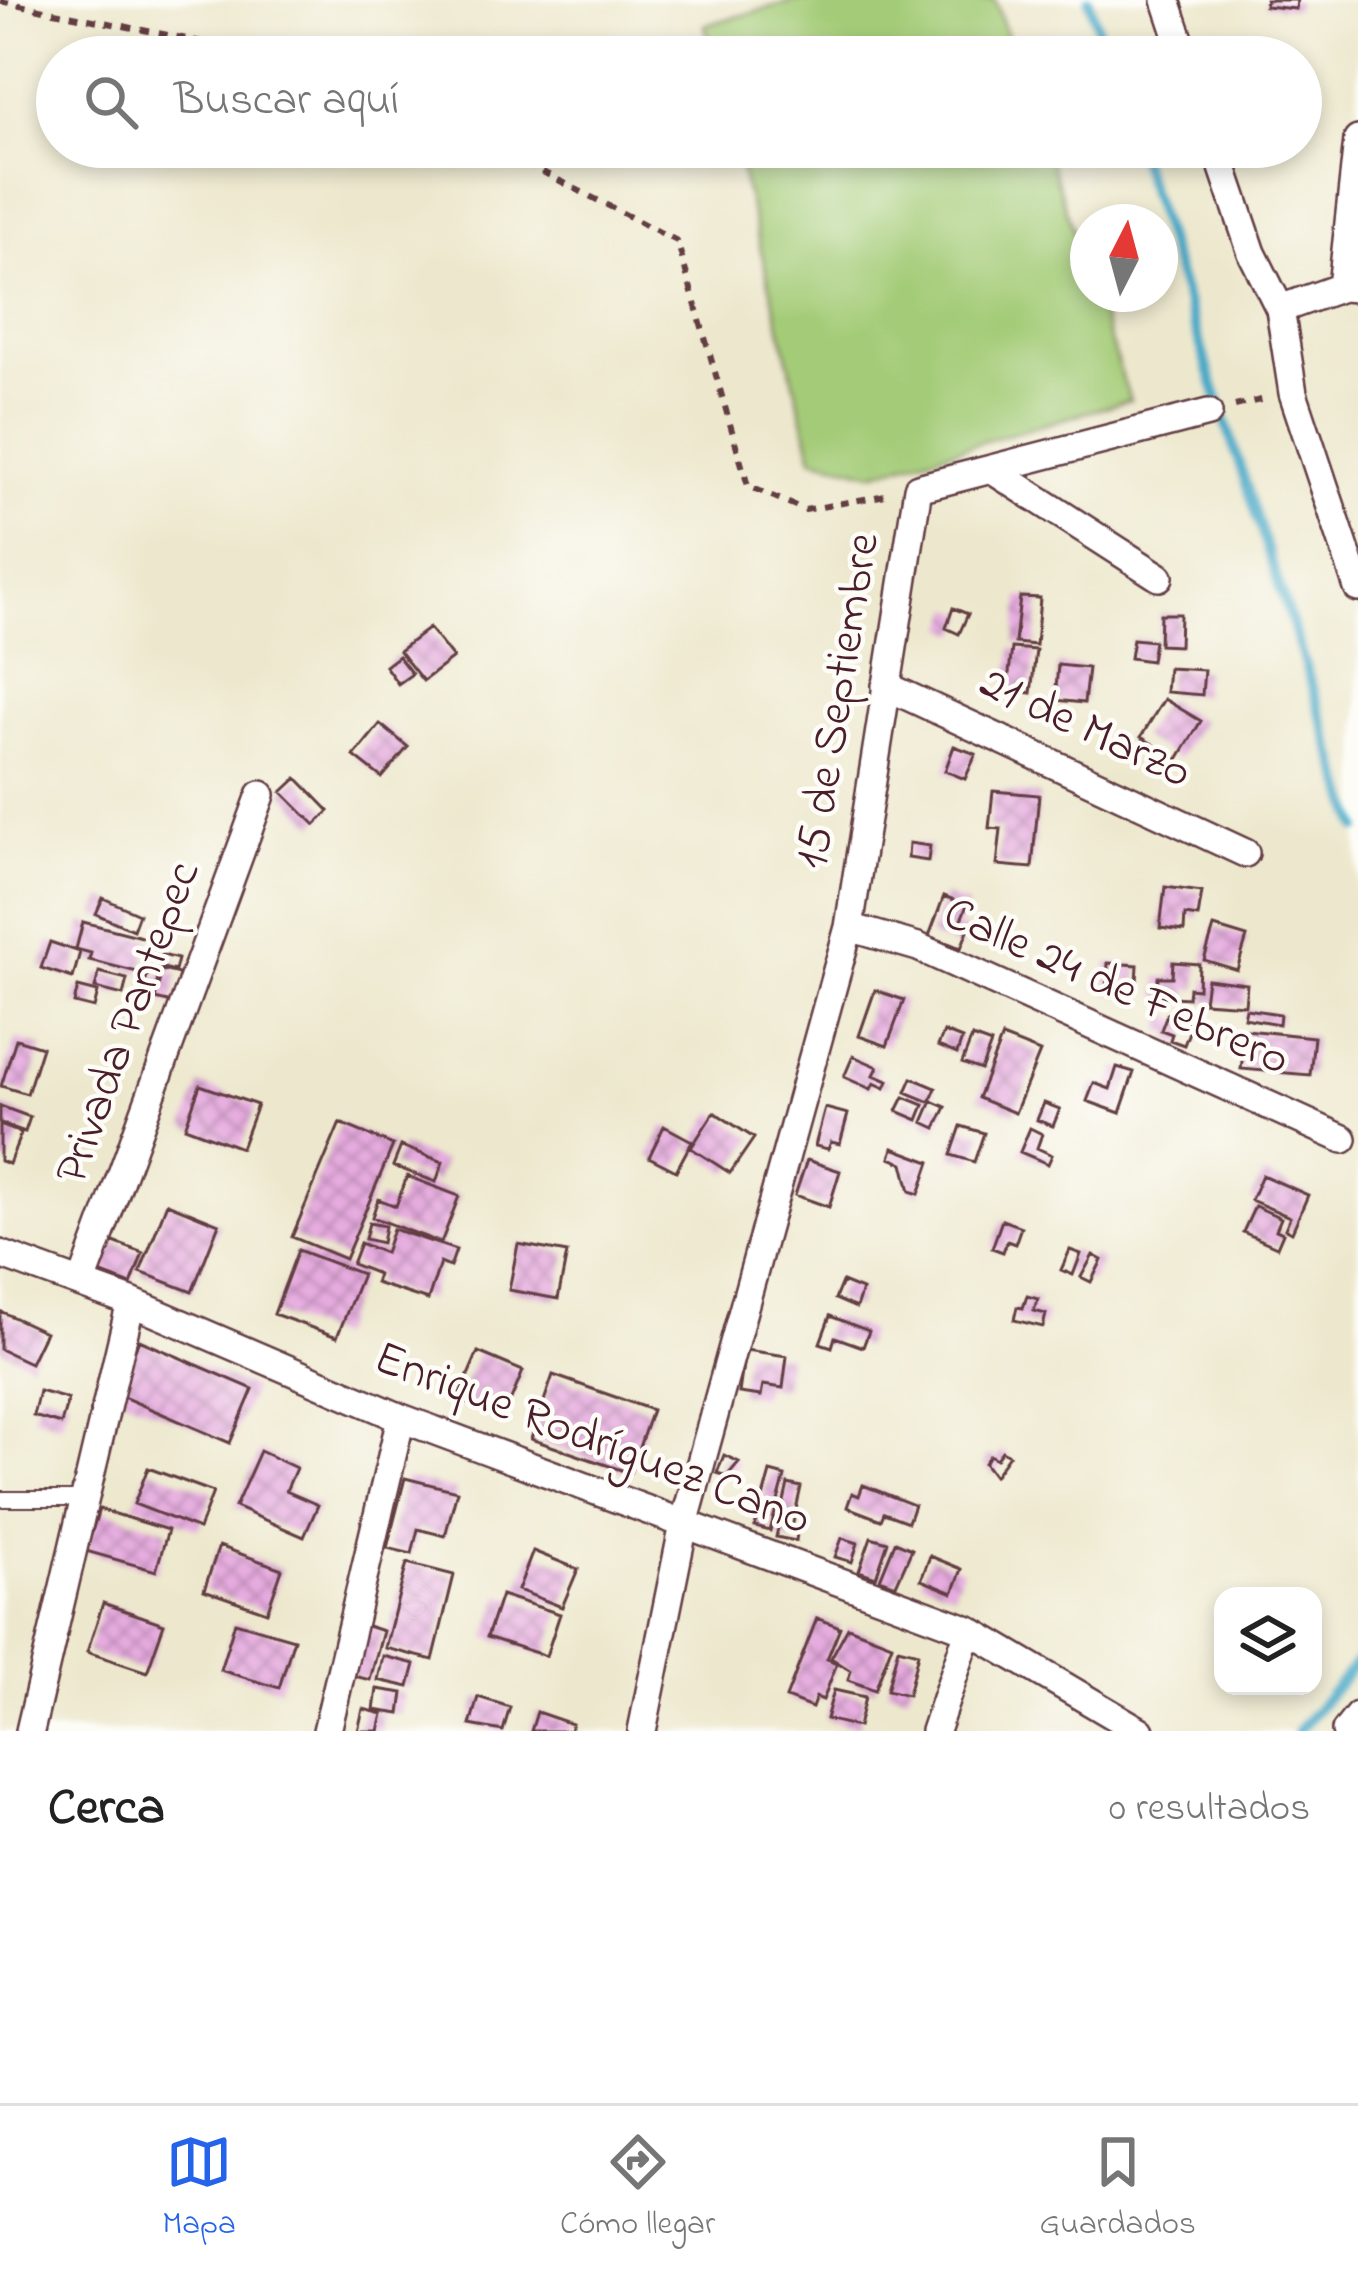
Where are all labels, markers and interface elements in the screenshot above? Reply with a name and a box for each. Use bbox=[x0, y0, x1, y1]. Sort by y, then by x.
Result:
search box bbox=[36, 36, 1322, 168]
icon: search bbox=[78, 69, 144, 135]
text: Buscar aquí bbox=[174, 69, 399, 135]
north arrow bbox=[1070, 204, 1178, 312]
street label: 15 de Septiembre bbox=[778, 528, 900, 874]
street label: 21 de Marzo bbox=[968, 649, 1202, 809]
street label: Privada Pantepec bbox=[38, 851, 220, 1194]
street label: Calle 24 de Febrero bbox=[932, 880, 1300, 1096]
street label: Enrique Rodríguez Cano bbox=[363, 1324, 820, 1556]
map controls bbox=[1214, 1587, 1322, 1695]
button: layers bbox=[1214, 1587, 1322, 1695]
text: Cerca bbox=[48, 1772, 165, 1847]
text: 0 resultados bbox=[1109, 1781, 1310, 1838]
tab: Mapa bbox=[162, 2129, 236, 2249]
tab: Cómo llegar bbox=[560, 2129, 715, 2249]
tab: Guardados bbox=[1039, 2129, 1196, 2249]

